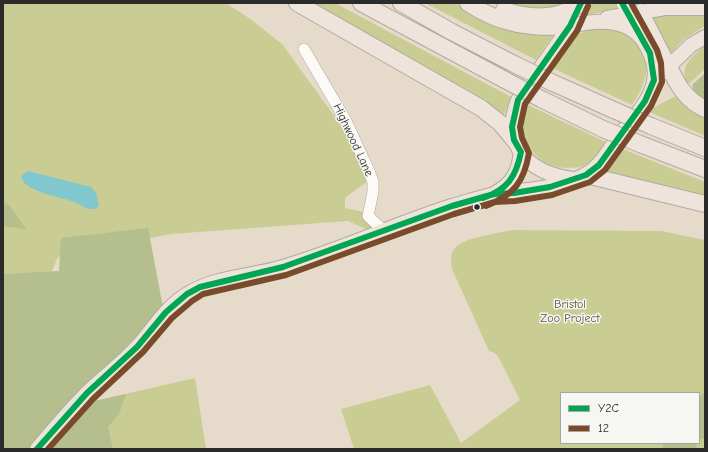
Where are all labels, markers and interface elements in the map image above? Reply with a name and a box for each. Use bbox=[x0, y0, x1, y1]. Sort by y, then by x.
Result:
street label: Highwood Lane bbox=[330, 101, 376, 179]
unlabelled marker bbox=[472, 202, 482, 212]
park label: Bristol Zoo Project bbox=[540, 298, 600, 326]
legend bbox=[560, 392, 700, 444]
text: Y2C bbox=[598, 401, 619, 415]
text: 12 bbox=[598, 421, 609, 435]

